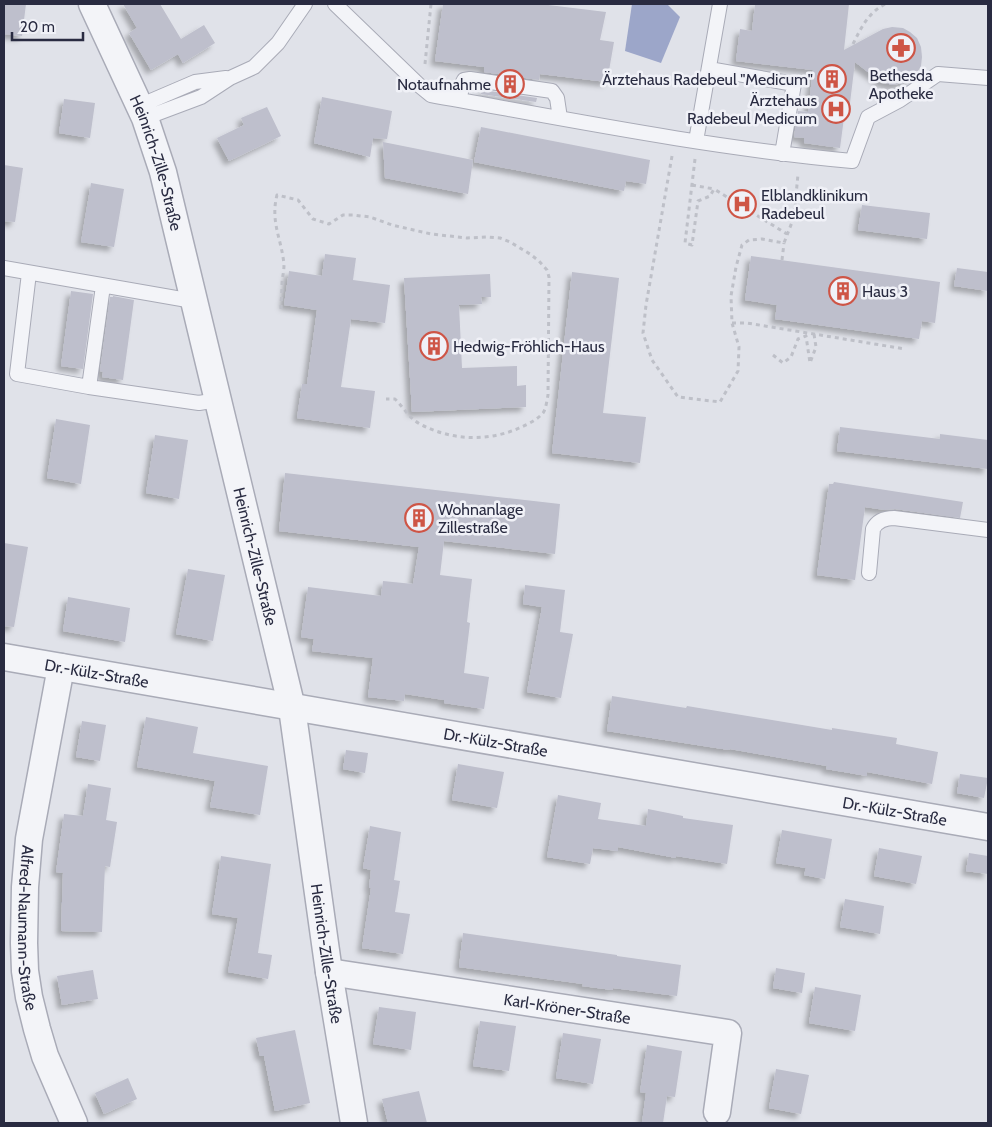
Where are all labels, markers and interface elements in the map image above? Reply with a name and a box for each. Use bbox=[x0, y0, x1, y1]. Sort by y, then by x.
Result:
scale bar bbox=[12, 10, 84, 42]
text: 20 m bbox=[20, 18, 55, 36]
pharmacy icon: Bethesda Apotheke bbox=[886, 33, 916, 63]
building icon: Ärztehaus Radebeul "Medicum" bbox=[817, 64, 847, 94]
place label: Bethesda Apotheke bbox=[869, 66, 933, 103]
building icon: Notaufnahme bbox=[495, 69, 525, 99]
place label: Ärztehaus Radebeul "Medicum" bbox=[602, 70, 813, 89]
place label: Notaufnahme bbox=[397, 75, 491, 94]
place label: Ärztehaus Radebeul Medicum bbox=[687, 91, 817, 128]
street label: Heinrich-Zille-Straße bbox=[126, 92, 186, 233]
hospital icon: Ärztehaus Radebeul Medicum bbox=[821, 94, 851, 124]
place label: Elblandklinikum Radebeul bbox=[761, 186, 868, 223]
hospital icon: Elblandklinikum Radebeul bbox=[727, 189, 757, 219]
building icon: Haus 3 bbox=[828, 276, 858, 306]
place label: Haus 3 bbox=[862, 282, 908, 301]
building icon: Hedwig-Fröhlich-Haus bbox=[419, 331, 449, 361]
place label: Hedwig-Fröhlich-Haus bbox=[453, 337, 605, 356]
street label: Heinrich-Zille-Straße bbox=[229, 486, 281, 627]
place label: Wohnanlage Zillestraße bbox=[438, 500, 523, 537]
building icon: Wohnanlage Zillestraße bbox=[404, 503, 434, 533]
street label: Dr.-Külz-Straße bbox=[43, 655, 150, 692]
street label: Dr.-Külz-Straße bbox=[442, 724, 549, 761]
street label: Dr.-Külz-Straße bbox=[841, 793, 948, 830]
street label: Alfred-Naumann-Straße bbox=[14, 844, 41, 1012]
street label: Heinrich-Zille-Straße bbox=[307, 882, 346, 1025]
street label: Karl-Kröner-Straße bbox=[502, 990, 632, 1028]

